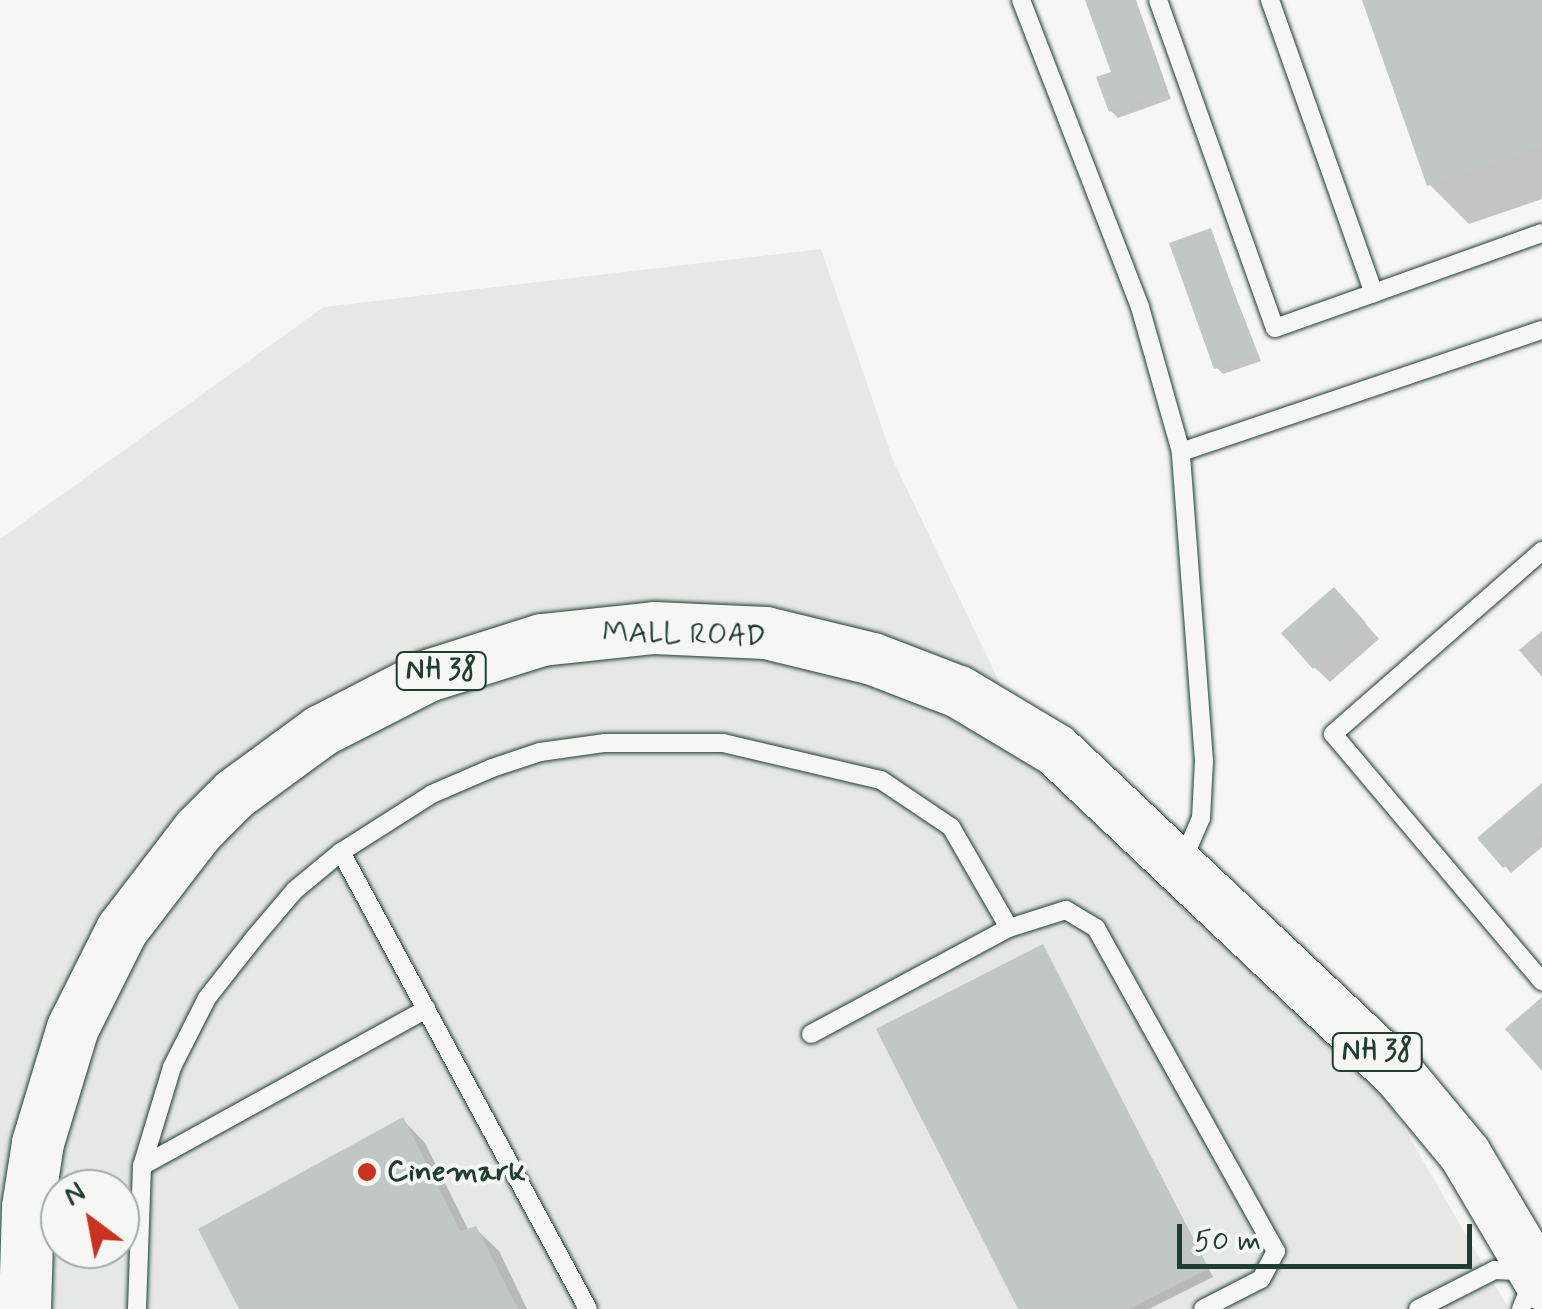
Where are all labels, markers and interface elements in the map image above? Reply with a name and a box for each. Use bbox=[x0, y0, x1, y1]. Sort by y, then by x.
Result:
street label: MALL ROAD bbox=[602, 616, 766, 654]
road number: NH 38 bbox=[394, 648, 488, 694]
road number: NH 38 bbox=[1330, 1029, 1424, 1075]
place label: Cinemark bbox=[387, 1154, 526, 1190]
marker: Cinemark bbox=[356, 1161, 378, 1183]
north arrow bbox=[40, 1169, 140, 1269]
text: N bbox=[57, 1174, 93, 1215]
scale bar bbox=[1182, 1204, 1477, 1266]
text: 50 m bbox=[1194, 1222, 1261, 1261]

